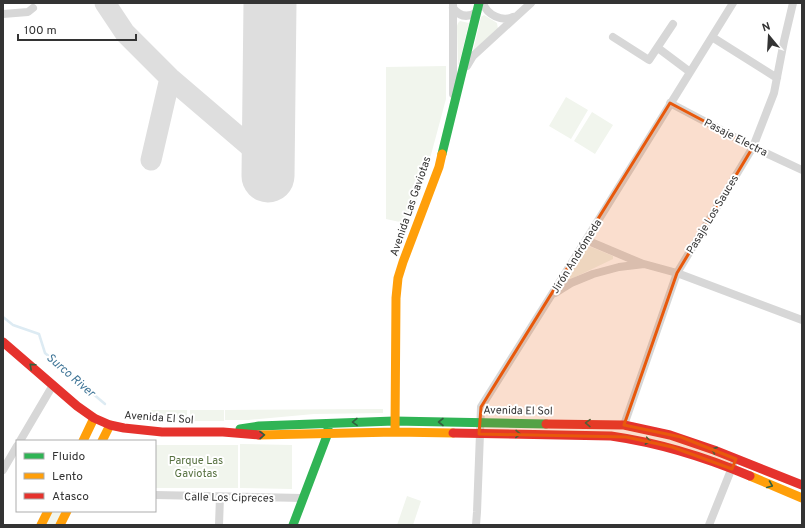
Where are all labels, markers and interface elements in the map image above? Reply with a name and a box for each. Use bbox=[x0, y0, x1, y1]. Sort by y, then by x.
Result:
scale bar bbox=[18, 16, 136, 42]
north arrow bbox=[749, 16, 789, 56]
text: N bbox=[760, 20, 772, 35]
text: 100 m bbox=[24, 23, 57, 39]
street label: Pasaje Electra bbox=[701, 116, 770, 160]
street label: Avenida Las Gaviotas bbox=[387, 155, 435, 258]
street label: Pasaje Los Sauces bbox=[684, 172, 742, 257]
street label: Jirón Andrómeda bbox=[548, 217, 605, 296]
water label: Surco River bbox=[43, 350, 99, 402]
one-way arrow bbox=[29, 364, 37, 371]
street label: Avenida El Sol bbox=[483, 403, 553, 419]
street label: Avenida El Sol bbox=[124, 409, 194, 427]
one-way arrow bbox=[352, 418, 358, 426]
one-way arrow bbox=[438, 418, 444, 426]
one-way arrow bbox=[585, 419, 591, 427]
one-way arrow bbox=[515, 430, 521, 438]
one-way arrow bbox=[259, 431, 265, 439]
one-way arrow bbox=[645, 436, 651, 444]
legend bbox=[16, 440, 156, 512]
one-way arrow bbox=[710, 447, 717, 455]
text: Fluido bbox=[52, 449, 85, 465]
park label: Parque Las Gaviotas bbox=[169, 454, 223, 481]
text: Lento bbox=[52, 469, 83, 485]
one-way arrow bbox=[767, 480, 774, 488]
text: Atasco bbox=[52, 489, 89, 505]
street label: Calle Los Cipreces bbox=[184, 490, 274, 506]

